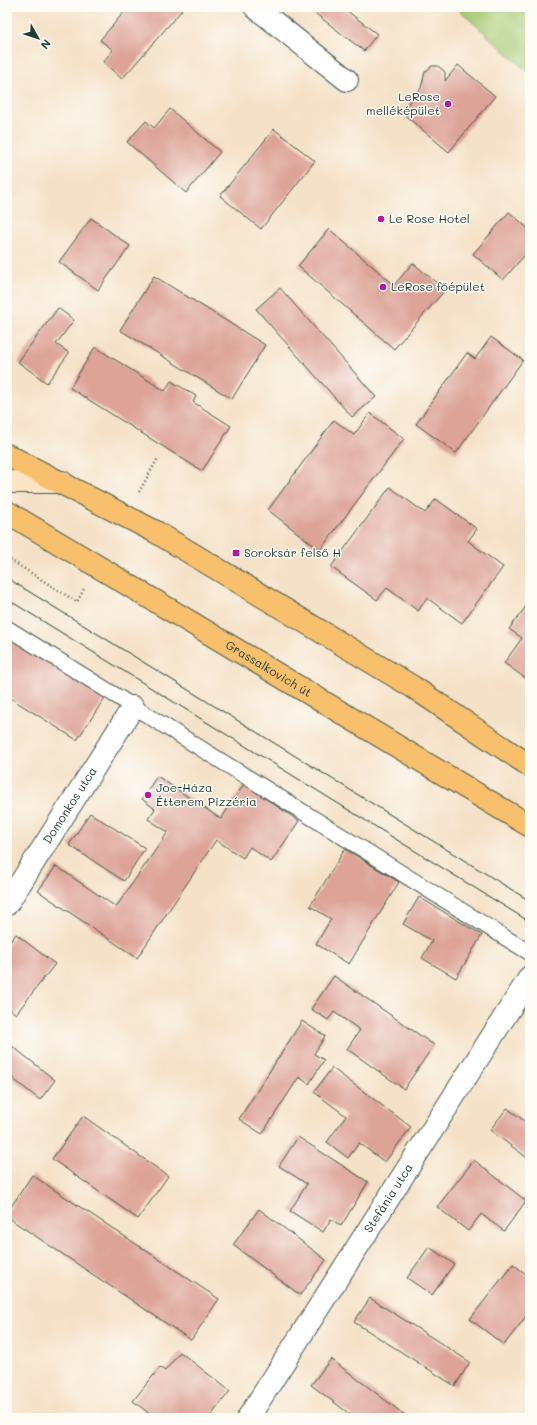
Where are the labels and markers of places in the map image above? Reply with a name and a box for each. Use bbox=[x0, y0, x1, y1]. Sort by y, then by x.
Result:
place label: LeRose melléképület bbox=[366, 88, 440, 118]
marker: LeRose melléképület bbox=[443, 99, 453, 109]
place label: Le Rose Hotel bbox=[389, 210, 470, 226]
marker: Le Rose Hotel bbox=[376, 214, 386, 224]
place label: LeRose főépület bbox=[391, 278, 485, 294]
marker: LeRose főépület bbox=[378, 282, 388, 292]
place label: Soroksár felső H bbox=[244, 544, 341, 560]
marker: Soroksár felső H bbox=[231, 548, 241, 558]
place label: Joe-Háza Étterem Pizzéria bbox=[156, 779, 257, 809]
marker: Joe-Háza Étterem Pizzéria bbox=[143, 790, 153, 800]

